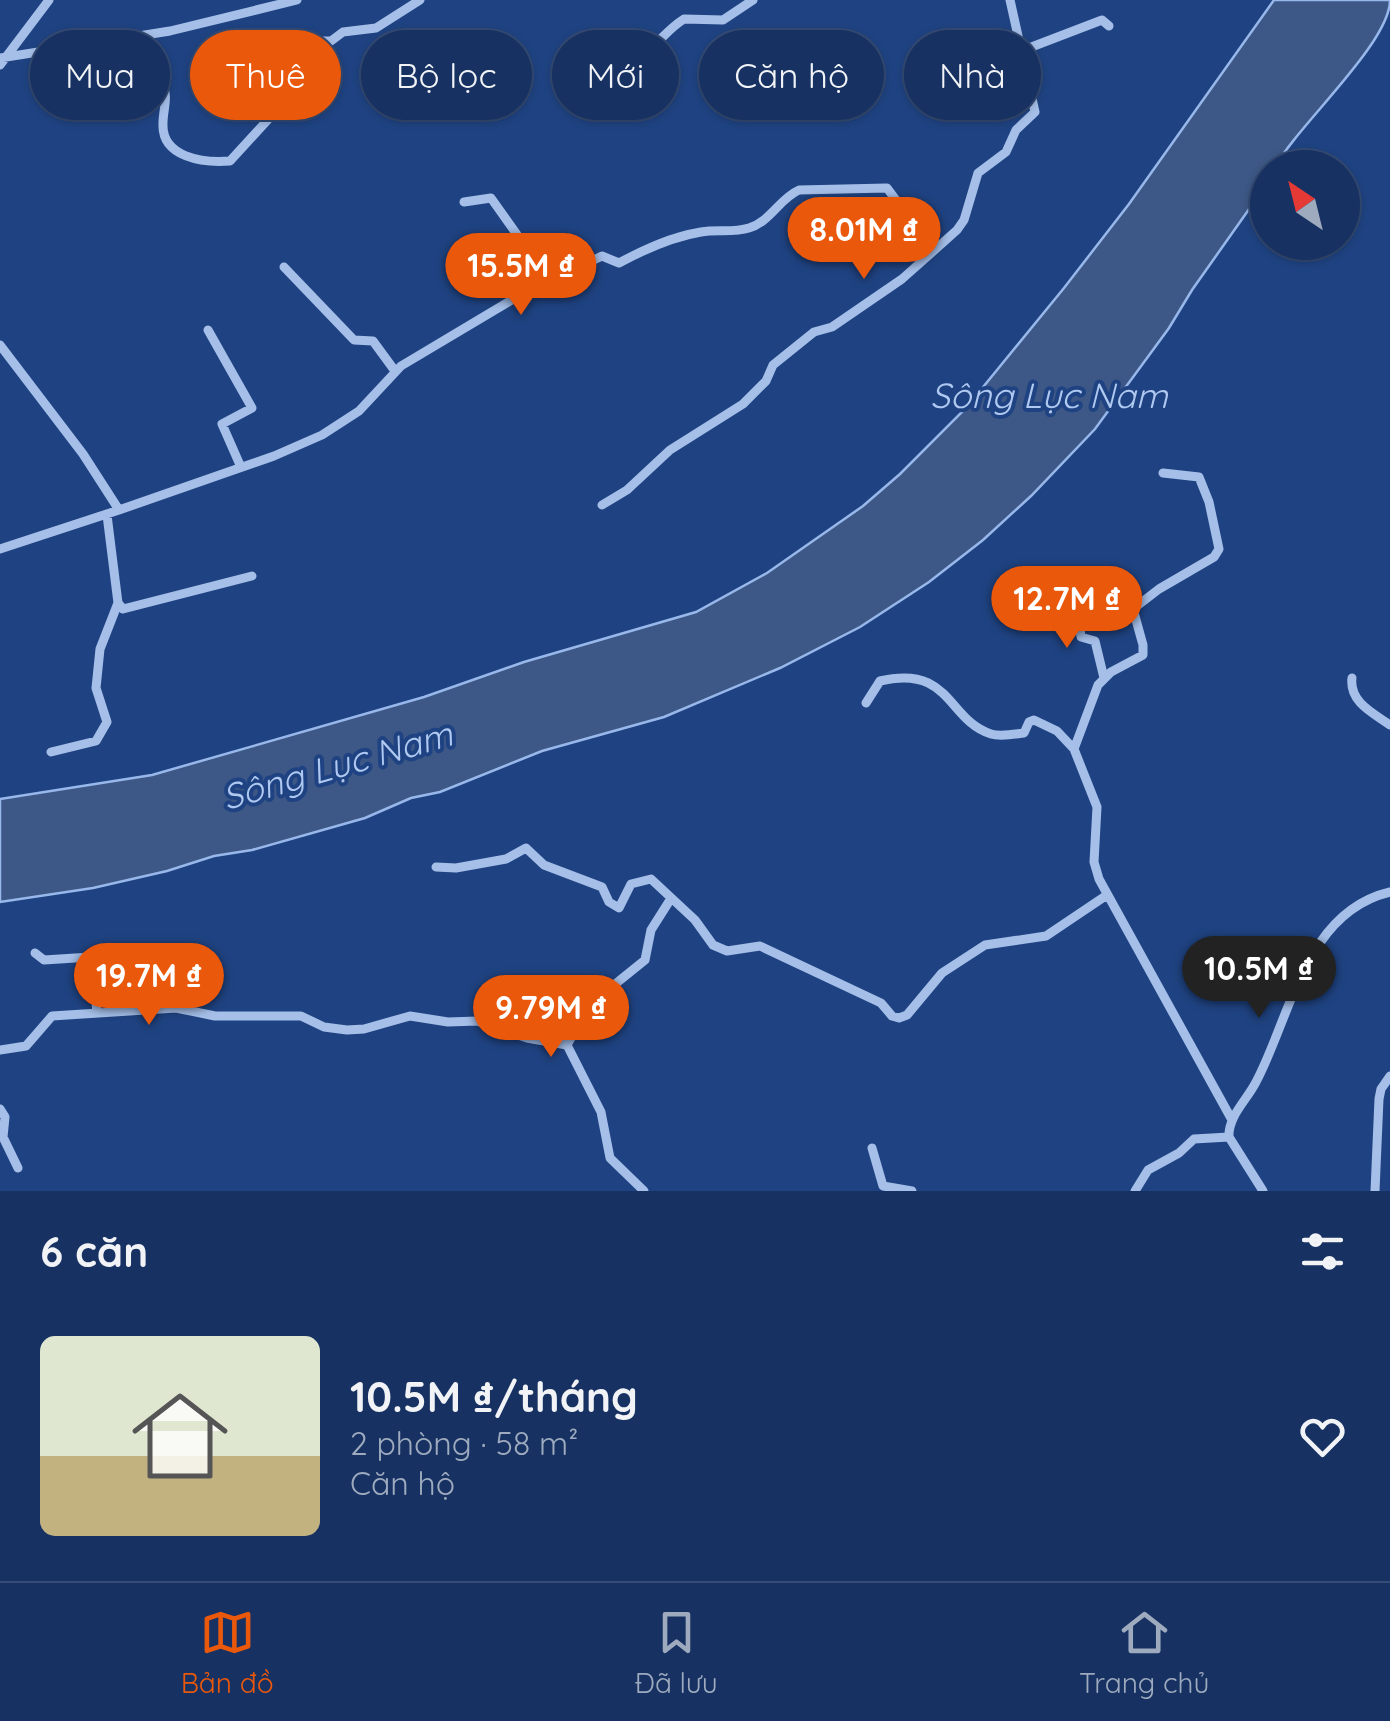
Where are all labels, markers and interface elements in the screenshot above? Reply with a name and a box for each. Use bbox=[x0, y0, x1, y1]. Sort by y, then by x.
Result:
chip: Mua bbox=[30, 30, 170, 120]
chip: Thuê bbox=[190, 30, 341, 120]
chip: Bộ lọc bbox=[361, 30, 532, 120]
chip: Mới bbox=[552, 30, 679, 120]
chip: Căn hộ bbox=[699, 30, 884, 120]
chip: Nhà bbox=[904, 30, 1041, 120]
north arrow bbox=[1250, 150, 1360, 260]
map controls bbox=[1250, 150, 1360, 260]
pin: 8.01M ₫ bbox=[772, 197, 956, 282]
text: 8.01M ₫ bbox=[810, 209, 918, 249]
pin: 15.5M ₫ bbox=[429, 233, 613, 318]
text: 15.5M ₫ bbox=[467, 245, 575, 285]
water label: Sông Lục Nam bbox=[930, 373, 1169, 417]
pin: 12.7M ₫ bbox=[975, 566, 1159, 651]
text: 12.7M ₫ bbox=[1013, 578, 1121, 618]
water label: Sông Lục Nam bbox=[217, 711, 458, 819]
pin: 10.5M ₫ bbox=[1167, 936, 1351, 1021]
pin: 19.7M ₫ bbox=[57, 943, 241, 1028]
text: 10.5M ₫ bbox=[1204, 948, 1314, 988]
text: 19.7M ₫ bbox=[96, 955, 202, 995]
pin: 9.79M ₫ bbox=[459, 975, 643, 1060]
text: 9.79M ₫ bbox=[495, 987, 607, 1027]
icon: filters bbox=[1295, 1224, 1350, 1279]
text: 6 căn bbox=[40, 1225, 148, 1278]
text: 10.5M ₫/tháng bbox=[350, 1370, 638, 1423]
icon: home bbox=[120, 1376, 240, 1496]
icon: heart bbox=[1295, 1409, 1350, 1464]
text: 2 phòng · 58 m² bbox=[350, 1423, 578, 1463]
text: Căn hộ bbox=[350, 1463, 455, 1503]
tab: Bản đồ bbox=[181, 1605, 274, 1700]
tab: Đã lưu bbox=[635, 1605, 718, 1700]
tab: Trang chủ bbox=[1079, 1605, 1209, 1700]

